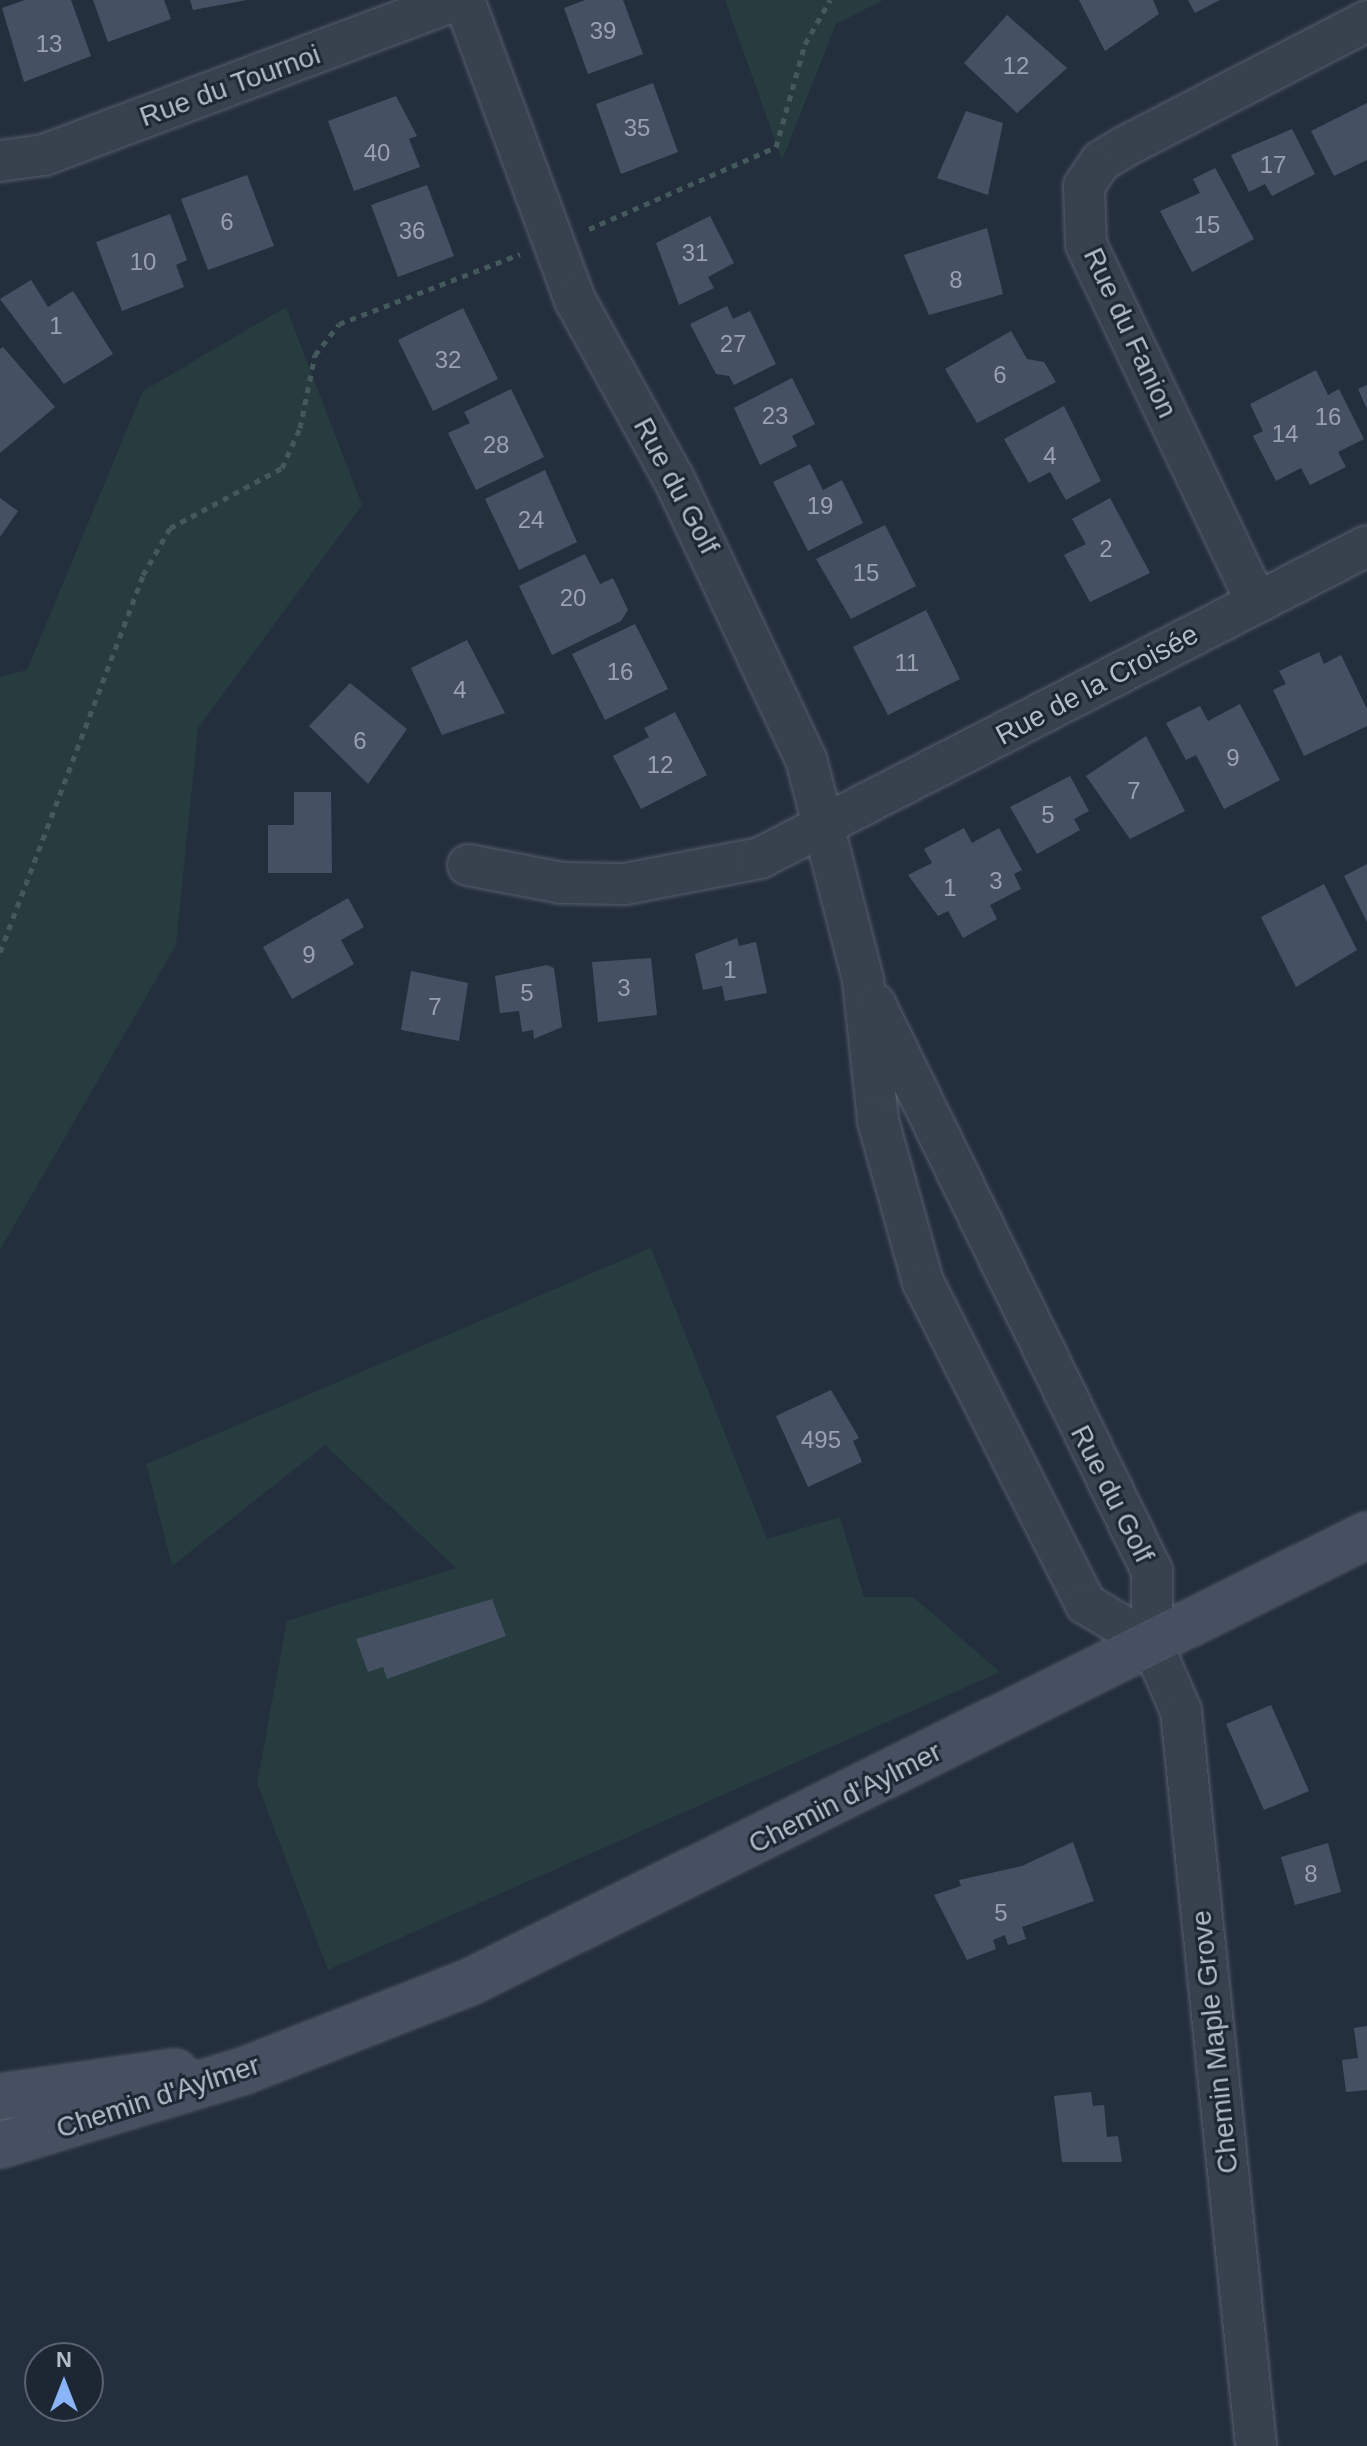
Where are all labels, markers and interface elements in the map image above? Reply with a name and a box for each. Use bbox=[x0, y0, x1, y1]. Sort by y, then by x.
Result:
house number: 39 bbox=[590, 17, 616, 45]
house number: 13 bbox=[36, 30, 62, 58]
street label: Rue du Tournoi bbox=[135, 38, 325, 134]
house number: 12 bbox=[1003, 52, 1029, 80]
house number: 35 bbox=[624, 114, 650, 142]
house number: 40 bbox=[364, 139, 390, 167]
house number: 17 bbox=[1260, 151, 1286, 179]
house number: 6 bbox=[220, 208, 234, 236]
house number: 15 bbox=[1194, 211, 1220, 239]
house number: 36 bbox=[399, 217, 425, 245]
house number: 31 bbox=[682, 239, 708, 267]
street label: Rue du Fanion bbox=[1076, 243, 1184, 423]
house number: 10 bbox=[130, 248, 156, 276]
house number: 8 bbox=[949, 266, 963, 294]
house number: 1 bbox=[49, 312, 63, 340]
house number: 27 bbox=[720, 330, 746, 358]
house number: 32 bbox=[435, 346, 461, 374]
house number: 6 bbox=[993, 361, 1007, 389]
house number: 23 bbox=[762, 402, 788, 430]
house number: 16 bbox=[1315, 403, 1341, 431]
street label: Rue du Golf bbox=[626, 412, 726, 560]
house number: 14 bbox=[1272, 420, 1298, 448]
house number: 28 bbox=[483, 431, 509, 459]
house number: 4 bbox=[1043, 442, 1057, 470]
house number: 19 bbox=[807, 492, 833, 520]
house number: 24 bbox=[518, 506, 544, 534]
house number: 2 bbox=[1099, 535, 1113, 563]
house number: 15 bbox=[853, 559, 879, 587]
house number: 20 bbox=[560, 584, 586, 612]
street label: Rue de la Croisée bbox=[990, 618, 1204, 752]
house number: 11 bbox=[895, 649, 919, 677]
house number: 16 bbox=[607, 658, 633, 686]
house number: 4 bbox=[453, 676, 467, 704]
house number: 6 bbox=[353, 727, 367, 755]
house number: 9 bbox=[1226, 744, 1240, 772]
house number: 12 bbox=[647, 751, 673, 779]
house number: 7 bbox=[1127, 777, 1141, 805]
house number: 5 bbox=[1041, 801, 1055, 829]
house number: 3 bbox=[989, 867, 1003, 895]
house number: 1 bbox=[943, 874, 957, 902]
house number: 9 bbox=[302, 941, 316, 969]
house number: 1 bbox=[723, 956, 737, 984]
house number: 3 bbox=[617, 974, 631, 1002]
house number: 5 bbox=[520, 979, 534, 1007]
house number: 7 bbox=[428, 993, 442, 1021]
street label: Rue du Golf bbox=[1063, 1420, 1161, 1568]
house number: 495 bbox=[801, 1426, 841, 1454]
street label: Chemin d'Aylmer bbox=[743, 1735, 947, 1861]
house number: 8 bbox=[1304, 1860, 1318, 1888]
house number: 5 bbox=[994, 1899, 1008, 1927]
street label: Chemin Maple Grove bbox=[1184, 1909, 1246, 2175]
street label: Chemin d'Aylmer bbox=[52, 2048, 264, 2146]
north arrow bbox=[24, 2342, 104, 2422]
text: N bbox=[56, 2347, 72, 2372]

